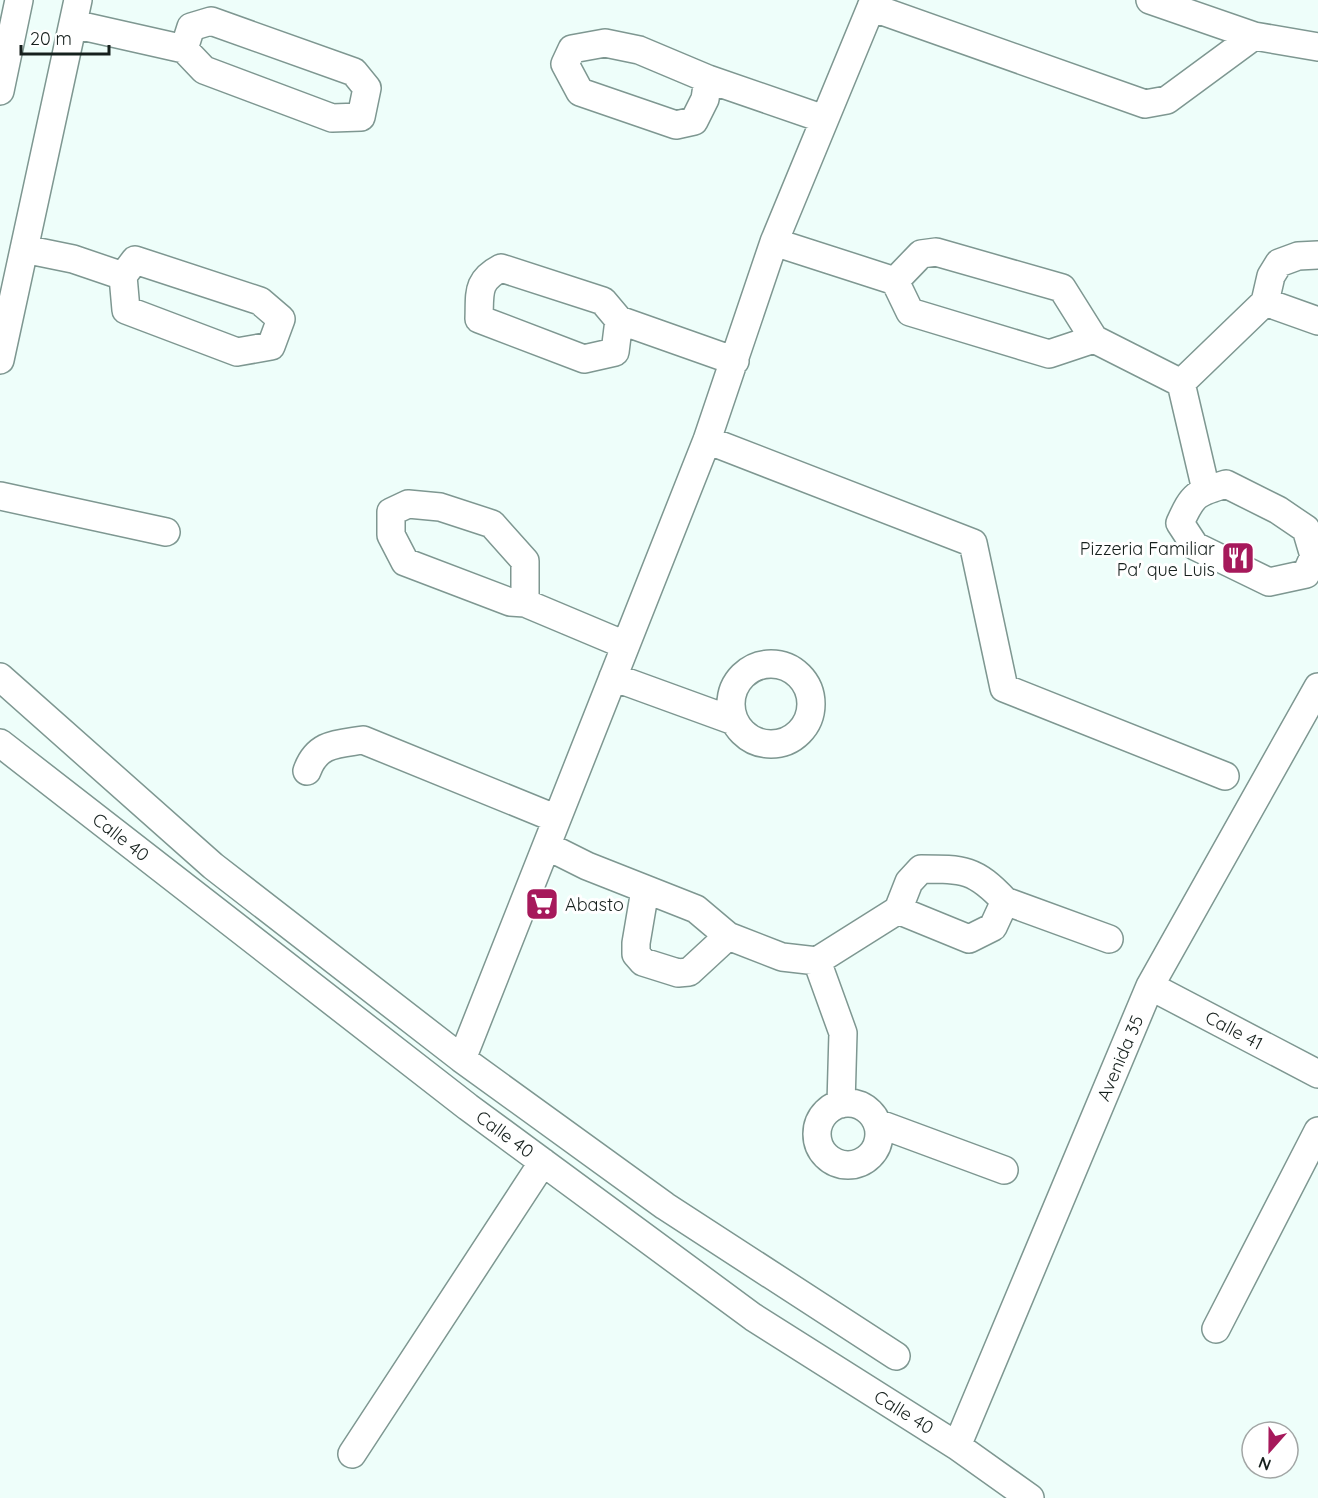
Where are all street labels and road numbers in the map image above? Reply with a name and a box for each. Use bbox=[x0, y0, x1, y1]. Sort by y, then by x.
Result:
street label: Calle 40 bbox=[88, 808, 154, 866]
street label: Calle 41 bbox=[1201, 1005, 1267, 1055]
street label: Avenida 35 bbox=[1092, 1012, 1148, 1104]
street label: Calle 40 bbox=[472, 1105, 538, 1163]
street label: Calle 40 bbox=[870, 1385, 938, 1439]

